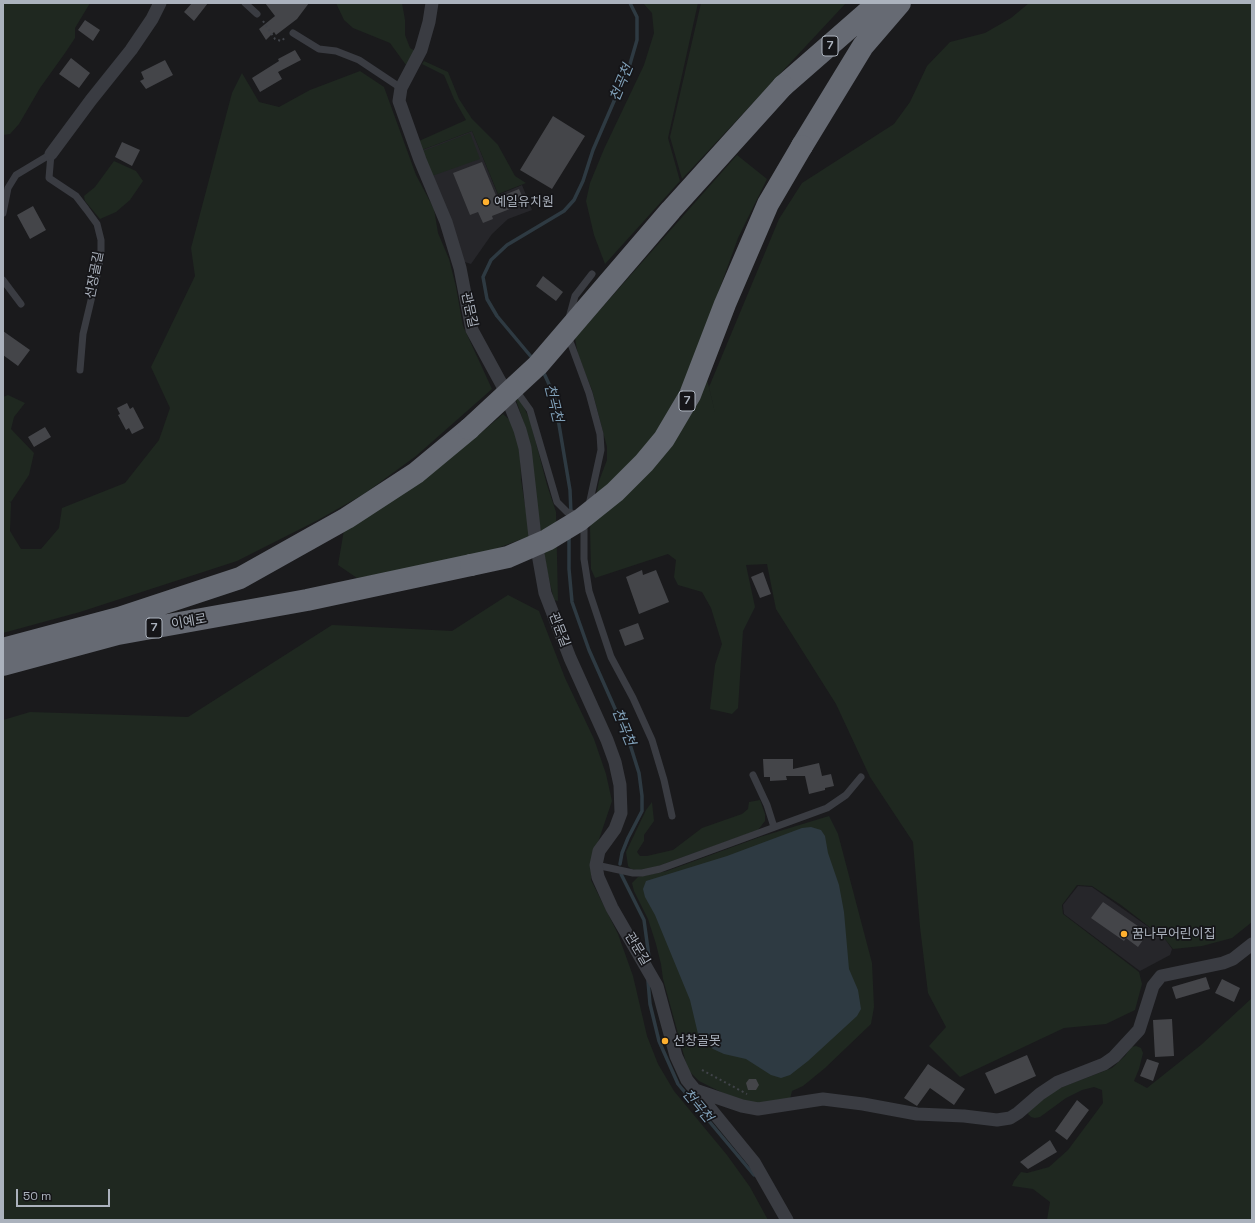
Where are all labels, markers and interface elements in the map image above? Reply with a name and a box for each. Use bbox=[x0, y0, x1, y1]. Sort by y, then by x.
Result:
road number: 7 bbox=[822, 36, 838, 56]
water label: 천곡천 bbox=[607, 62, 637, 104]
place label: 예일유치원 bbox=[494, 194, 554, 210]
marker: 예일유치원 bbox=[481, 197, 491, 207]
street label: 선장골길 bbox=[83, 250, 107, 300]
street label: 관문길 bbox=[458, 291, 480, 329]
water label: 천곡천 bbox=[540, 382, 566, 424]
road number: 7 bbox=[679, 391, 695, 411]
street label: 관문길 bbox=[545, 610, 573, 650]
street label: 이예로 bbox=[170, 611, 208, 633]
road number: 7 bbox=[146, 618, 162, 638]
water label: 천곡천 bbox=[608, 706, 638, 748]
place label: 꿈나무어린이집 bbox=[1132, 926, 1216, 942]
marker: 꿈나무어린이집 bbox=[1119, 929, 1129, 939]
street label: 관문길 bbox=[621, 930, 653, 968]
place label: 선창골못 bbox=[673, 1033, 721, 1049]
marker: 선창골못 bbox=[660, 1036, 670, 1046]
water label: 천곡천 bbox=[678, 1086, 716, 1126]
scale bar bbox=[18, 1181, 112, 1207]
text: 50 m bbox=[23, 1188, 51, 1204]

